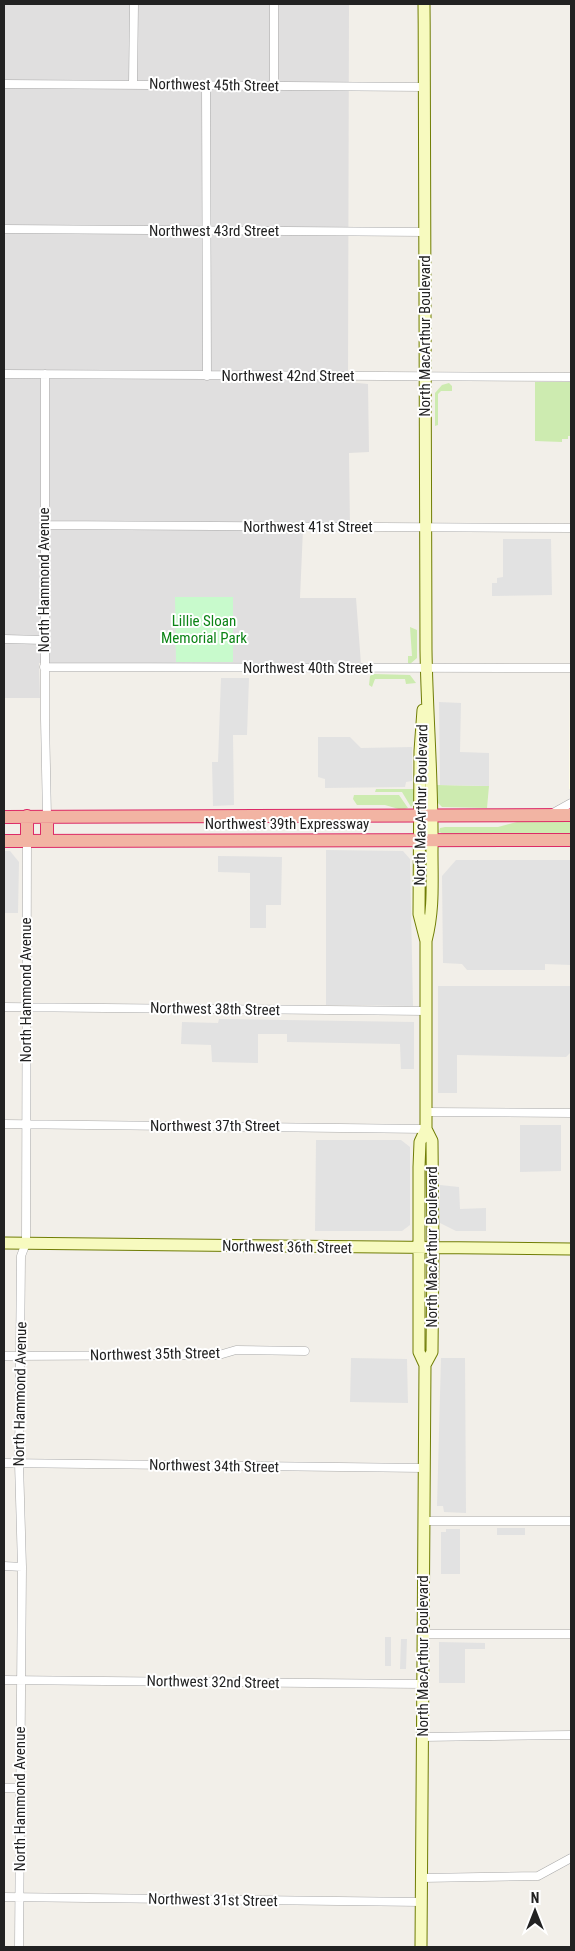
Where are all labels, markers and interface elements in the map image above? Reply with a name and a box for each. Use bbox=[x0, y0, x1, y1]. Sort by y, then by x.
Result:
street label: Northwest 45th Street bbox=[149, 75, 279, 95]
street label: Northwest 43rd Street bbox=[149, 222, 279, 240]
street label: North MacArthur Boulevard bbox=[416, 255, 434, 417]
street label: Northwest 42nd Street bbox=[221, 367, 355, 385]
street label: North Hammond Avenue bbox=[35, 508, 53, 652]
street label: Northwest 41st Street bbox=[243, 518, 373, 536]
park label: Lillie Sloan Memorial Park bbox=[161, 612, 247, 647]
street label: Northwest 40th Street bbox=[243, 659, 373, 677]
street label: North MacArthur Boulevard bbox=[411, 724, 431, 886]
street label: Northwest 39th Expressway bbox=[205, 815, 369, 833]
street label: North Hammond Avenue bbox=[17, 918, 35, 1062]
street label: Northwest 38th Street bbox=[150, 999, 280, 1019]
street label: Northwest 37th Street bbox=[150, 1117, 280, 1135]
street label: North MacArthur Boulevard bbox=[423, 1166, 441, 1328]
street label: Northwest 36th Street bbox=[222, 1237, 352, 1257]
street label: North Hammond Avenue bbox=[10, 1321, 30, 1467]
street label: Northwest 35th Street bbox=[90, 1344, 220, 1364]
street label: Northwest 34th Street bbox=[149, 1456, 279, 1476]
street label: North MacArthur Boulevard bbox=[414, 1575, 432, 1737]
street label: Northwest 32nd Street bbox=[146, 1672, 280, 1692]
street label: North Hammond Avenue bbox=[11, 1727, 29, 1871]
north arrow bbox=[510, 1886, 560, 1936]
street label: Northwest 31st Street bbox=[148, 1890, 278, 1910]
text: N bbox=[531, 1890, 539, 1906]

